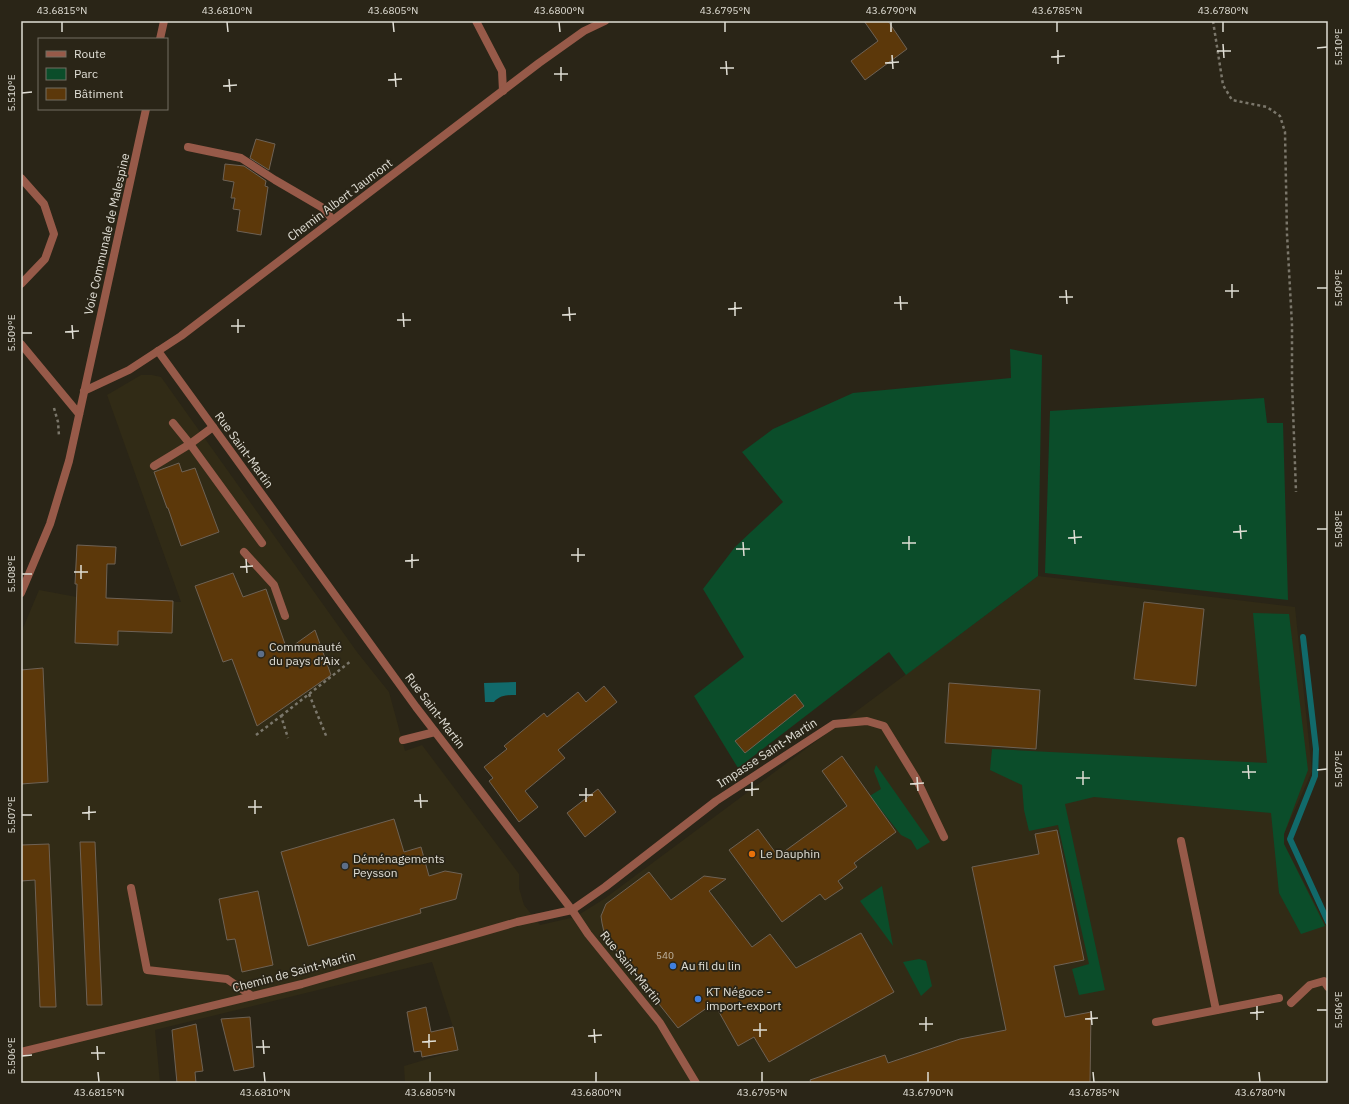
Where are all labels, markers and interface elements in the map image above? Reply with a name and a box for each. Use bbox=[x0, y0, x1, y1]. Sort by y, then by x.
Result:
text: 43.6815°N bbox=[37, 4, 87, 17]
text: 43.6810°N bbox=[202, 4, 252, 17]
text: 43.6805°N bbox=[368, 4, 418, 17]
text: 43.6800°N bbox=[534, 4, 584, 17]
text: 43.6795°N bbox=[700, 4, 750, 17]
text: 43.6790°N bbox=[866, 4, 916, 17]
text: 43.6785°N bbox=[1032, 4, 1082, 17]
text: 43.6780°N bbox=[1198, 4, 1248, 17]
text: 5.510°E bbox=[1332, 28, 1345, 66]
legend bbox=[38, 38, 168, 110]
text: Route bbox=[74, 46, 106, 61]
text: Parc bbox=[74, 66, 98, 81]
text: 5.510°E bbox=[5, 74, 18, 112]
text: Bâtiment bbox=[74, 86, 124, 101]
street label: Voie Communale de Malespine bbox=[81, 151, 133, 316]
street label: Chemin Albert Jaumont bbox=[284, 155, 395, 244]
text: 5.509°E bbox=[1332, 269, 1345, 307]
text: 5.509°E bbox=[5, 314, 18, 352]
street label: Rue Saint-Martin bbox=[212, 409, 277, 491]
text: 5.508°E bbox=[1332, 510, 1345, 548]
text: 5.508°E bbox=[5, 555, 18, 593]
place label: Communauté du pays d’Aix bbox=[269, 639, 342, 668]
marker: Communauté du pays d’Aix bbox=[256, 649, 266, 659]
street label: Rue Saint-Martin bbox=[402, 670, 469, 751]
street label: Impasse Saint-Martin bbox=[714, 715, 820, 791]
text: 5.507°E bbox=[1332, 750, 1345, 788]
text: 5.507°E bbox=[5, 796, 18, 834]
place label: Le Dauphin bbox=[760, 846, 820, 861]
marker: Le Dauphin bbox=[747, 849, 757, 859]
place label: Déménagements Peysson bbox=[353, 851, 445, 880]
marker: Déménagements Peysson bbox=[340, 861, 350, 871]
street label: Rue Saint-Martin bbox=[597, 928, 666, 1008]
street label: Chemin de Saint-Martin bbox=[231, 948, 357, 995]
house number: 540 bbox=[656, 949, 674, 962]
place label: Au fil du lin bbox=[681, 958, 741, 973]
marker: Au fil du lin bbox=[668, 961, 678, 971]
place label: KT Négoce - import-export bbox=[706, 984, 781, 1013]
text: 5.506°E bbox=[1332, 991, 1345, 1029]
marker: KT Négoce - import-export bbox=[693, 994, 703, 1004]
text: 5.506°E bbox=[5, 1037, 18, 1075]
text: 43.6815°N bbox=[74, 1086, 124, 1099]
text: 43.6810°N bbox=[240, 1086, 290, 1099]
text: 43.6805°N bbox=[405, 1086, 455, 1099]
text: 43.6800°N bbox=[571, 1086, 621, 1099]
text: 43.6795°N bbox=[737, 1086, 787, 1099]
text: 43.6790°N bbox=[903, 1086, 953, 1099]
text: 43.6785°N bbox=[1069, 1086, 1119, 1099]
text: 43.6780°N bbox=[1235, 1086, 1285, 1099]

